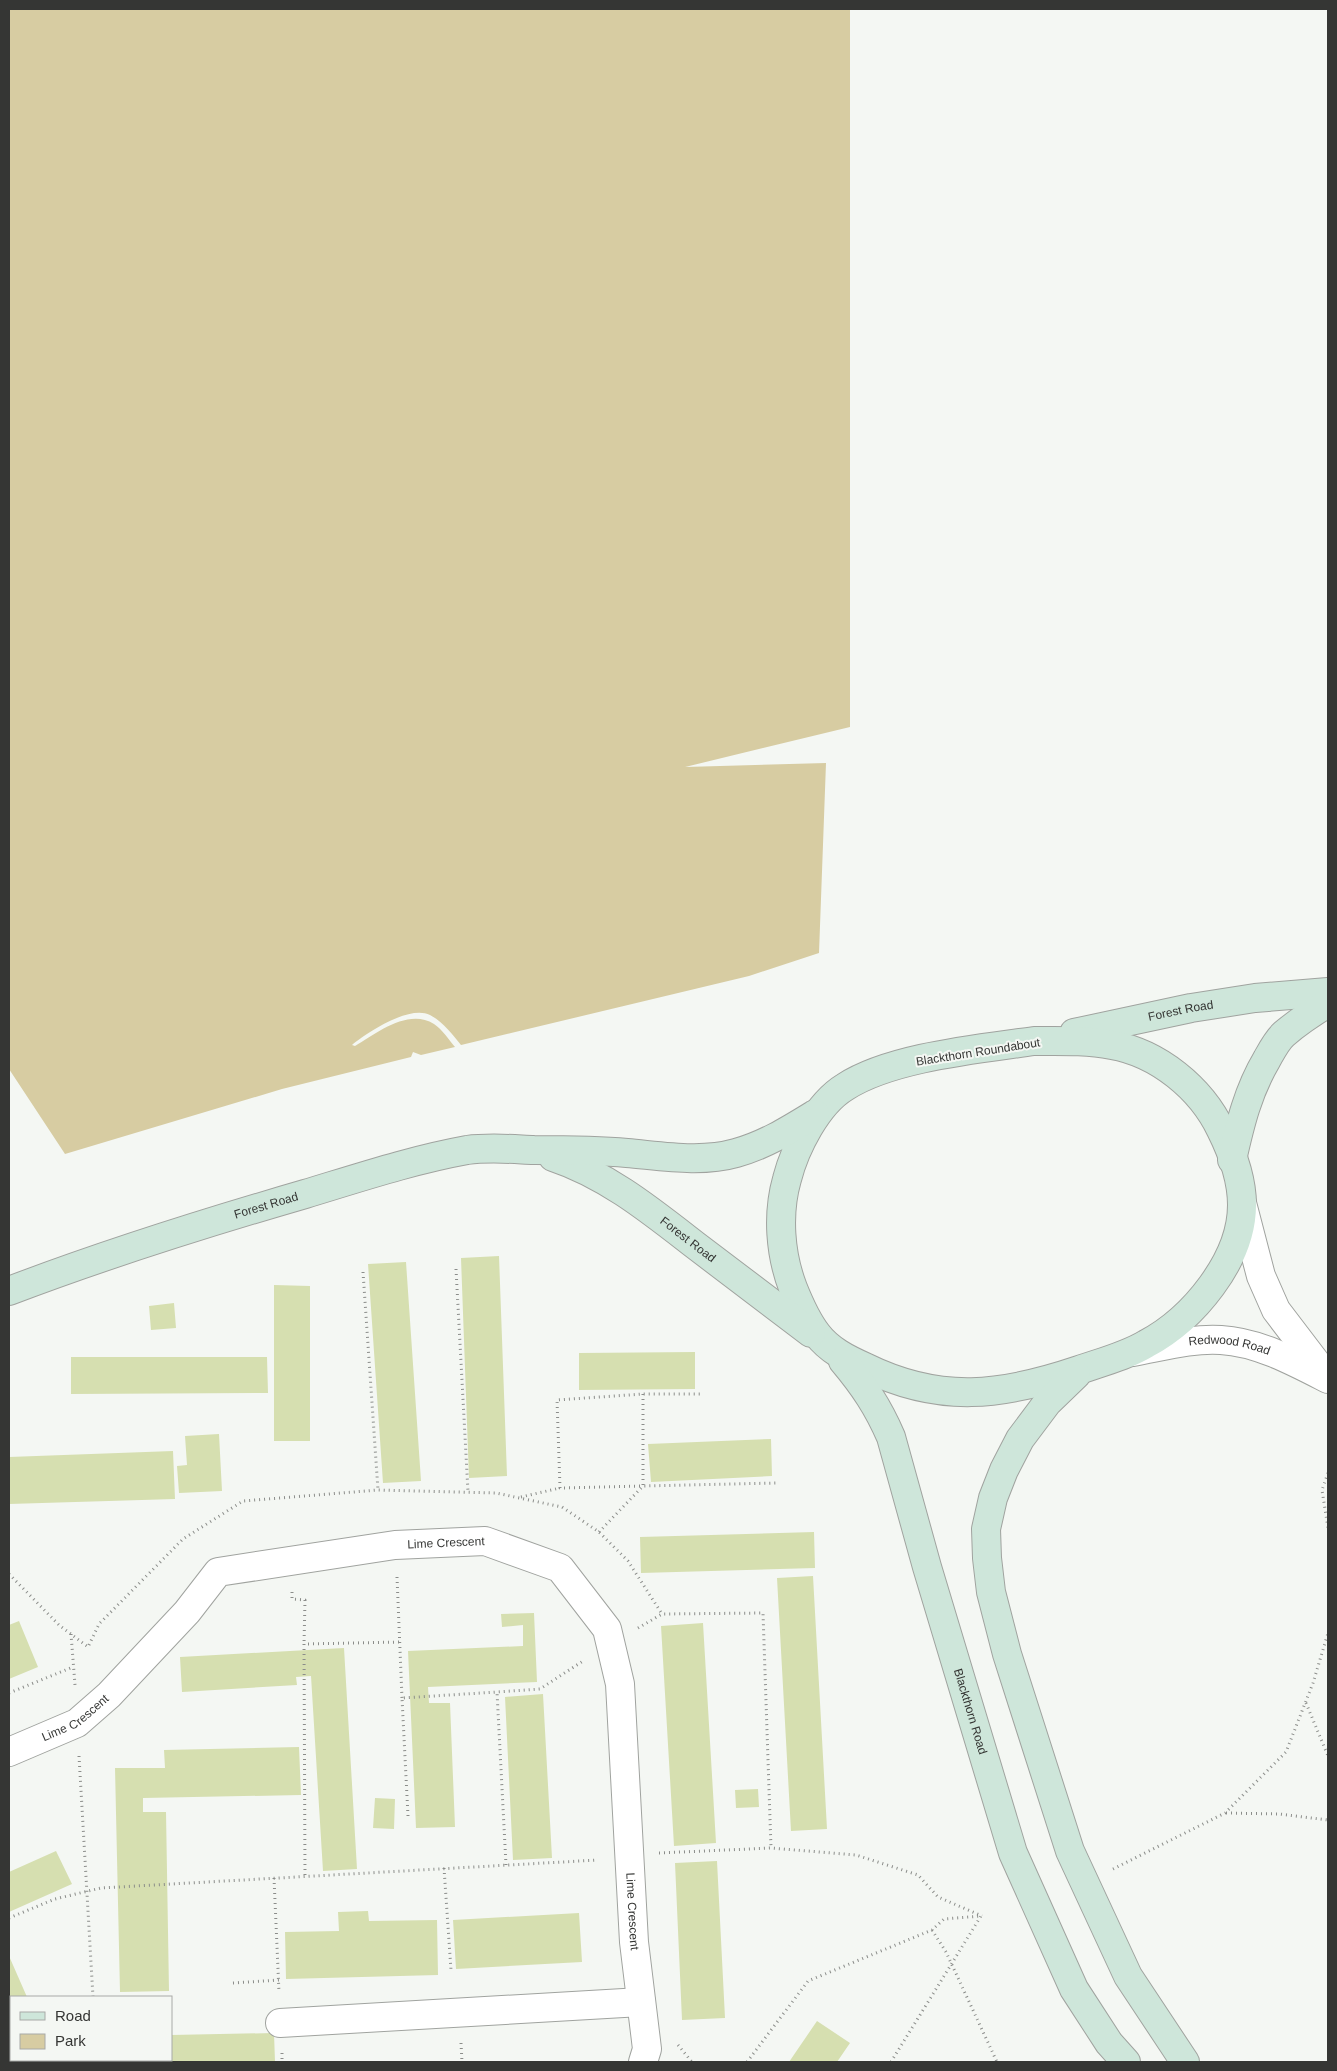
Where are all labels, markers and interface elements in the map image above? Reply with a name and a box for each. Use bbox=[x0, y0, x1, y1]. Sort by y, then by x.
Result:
street label: Forest Road bbox=[1147, 998, 1214, 1024]
street label: Blackthorn Roundabout bbox=[915, 1035, 1042, 1069]
street label: Forest Road bbox=[232, 1189, 300, 1222]
street label: Forest Road bbox=[658, 1214, 718, 1265]
street label: Redwood Road bbox=[1188, 1333, 1272, 1358]
street label: Lime Crescent bbox=[407, 1534, 486, 1551]
street label: Blackthorn Road bbox=[951, 1667, 990, 1756]
street label: Lime Crescent bbox=[40, 1691, 112, 1744]
street label: Lime Crescent bbox=[623, 1872, 642, 1951]
legend bbox=[10, 1996, 172, 2061]
text: Road bbox=[55, 2007, 91, 2024]
text: Park bbox=[55, 2032, 86, 2049]

